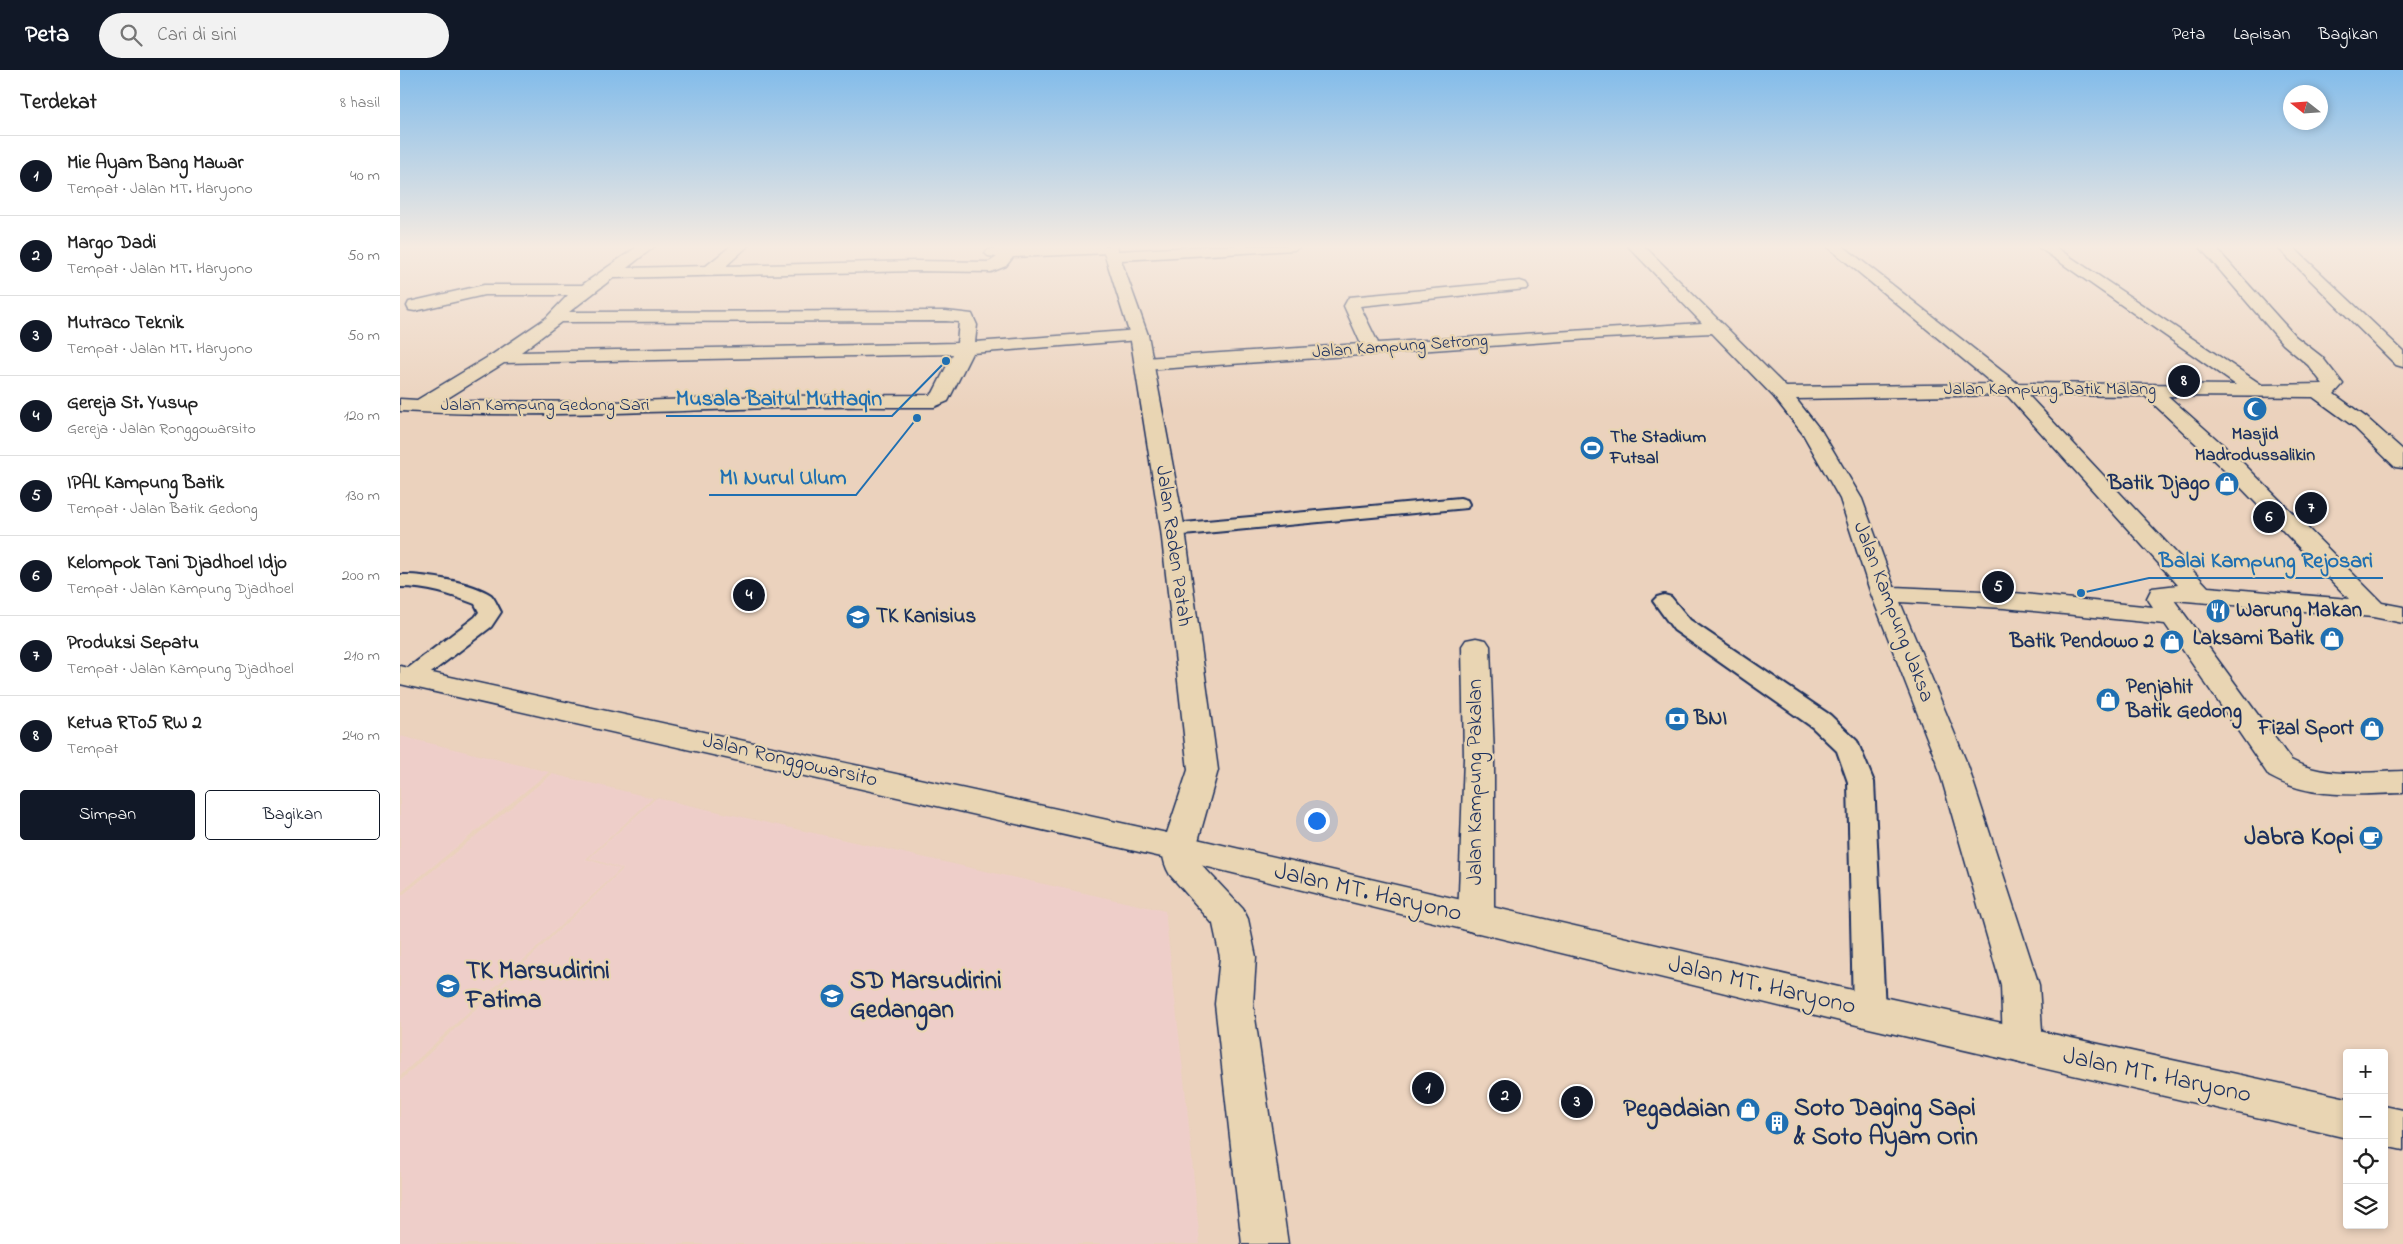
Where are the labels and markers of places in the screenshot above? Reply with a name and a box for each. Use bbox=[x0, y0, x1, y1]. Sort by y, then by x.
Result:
pin: 8 bbox=[2168, 362, 2200, 400]
callout: Musala Baitul Muttaqin bbox=[666, 379, 892, 416]
mosque icon: Masjid Madrodussalikin bbox=[2242, 396, 2268, 422]
place label: Masjid Madrodussalikin bbox=[2195, 422, 2315, 469]
place label: The Stadium Futsal bbox=[1609, 425, 1706, 472]
sports icon: The Stadium Futsal bbox=[1579, 435, 1605, 461]
callout: MI Nurul Ulum bbox=[709, 458, 856, 495]
place label: Batik Djago bbox=[2107, 469, 2210, 501]
shop icon: Batik Djago bbox=[2214, 471, 2240, 497]
pin: 7 bbox=[2295, 489, 2327, 527]
pin: 6 bbox=[2253, 498, 2285, 536]
callout: Balai Kampung Rejosari bbox=[2149, 541, 2383, 578]
pin: 5 bbox=[1982, 568, 2014, 606]
pin: 4 bbox=[733, 576, 765, 614]
place label: Warung Makan bbox=[2236, 596, 2362, 628]
restaurant icon: Warung Makan bbox=[2205, 598, 2231, 624]
place label: TK Kanisius bbox=[876, 602, 977, 632]
school or university icon: TK Kanisius bbox=[845, 604, 871, 630]
place label: Laksami Batik bbox=[2193, 624, 2315, 654]
shop icon: Laksami Batik bbox=[2319, 626, 2345, 652]
place label: Batik Pendowo 2 bbox=[2009, 627, 2155, 657]
shop icon: Batik Pendowo 2 bbox=[2159, 629, 2185, 655]
place label: Penjahit Batik Gedong bbox=[2125, 673, 2242, 729]
shop icon: Penjahit Batik Gedong bbox=[2095, 687, 2121, 713]
place label: BNI bbox=[1693, 704, 1727, 734]
bank icon: BNI bbox=[1664, 706, 1690, 732]
place label: Fizal Sport bbox=[2257, 714, 2355, 744]
shop icon: Fizal Sport bbox=[2359, 716, 2385, 742]
place label: Jabra Kopi bbox=[2244, 820, 2354, 856]
cafe icon: Jabra Kopi bbox=[2358, 825, 2384, 851]
place label: TK Marsudirini Fatima bbox=[465, 954, 610, 1019]
place label: SD Marsudirini Gedangan bbox=[850, 964, 1002, 1031]
school or university icon: TK Marsudirini Fatima bbox=[435, 973, 461, 999]
school or university icon: SD Marsudirini Gedangan bbox=[819, 983, 845, 1009]
pin: 1 bbox=[1412, 1069, 1444, 1107]
pin: 2 bbox=[1489, 1077, 1521, 1115]
pin: 3 bbox=[1561, 1083, 1593, 1121]
place label: Soto Daging Sapi & Soto Ayam Orin bbox=[1793, 1091, 1978, 1157]
place label: Pegadaian bbox=[1623, 1092, 1730, 1130]
shop icon: Pegadaian bbox=[1735, 1097, 1761, 1123]
building icon: Soto Daging Sapi & Soto Ayam Orin bbox=[1764, 1110, 1790, 1136]

